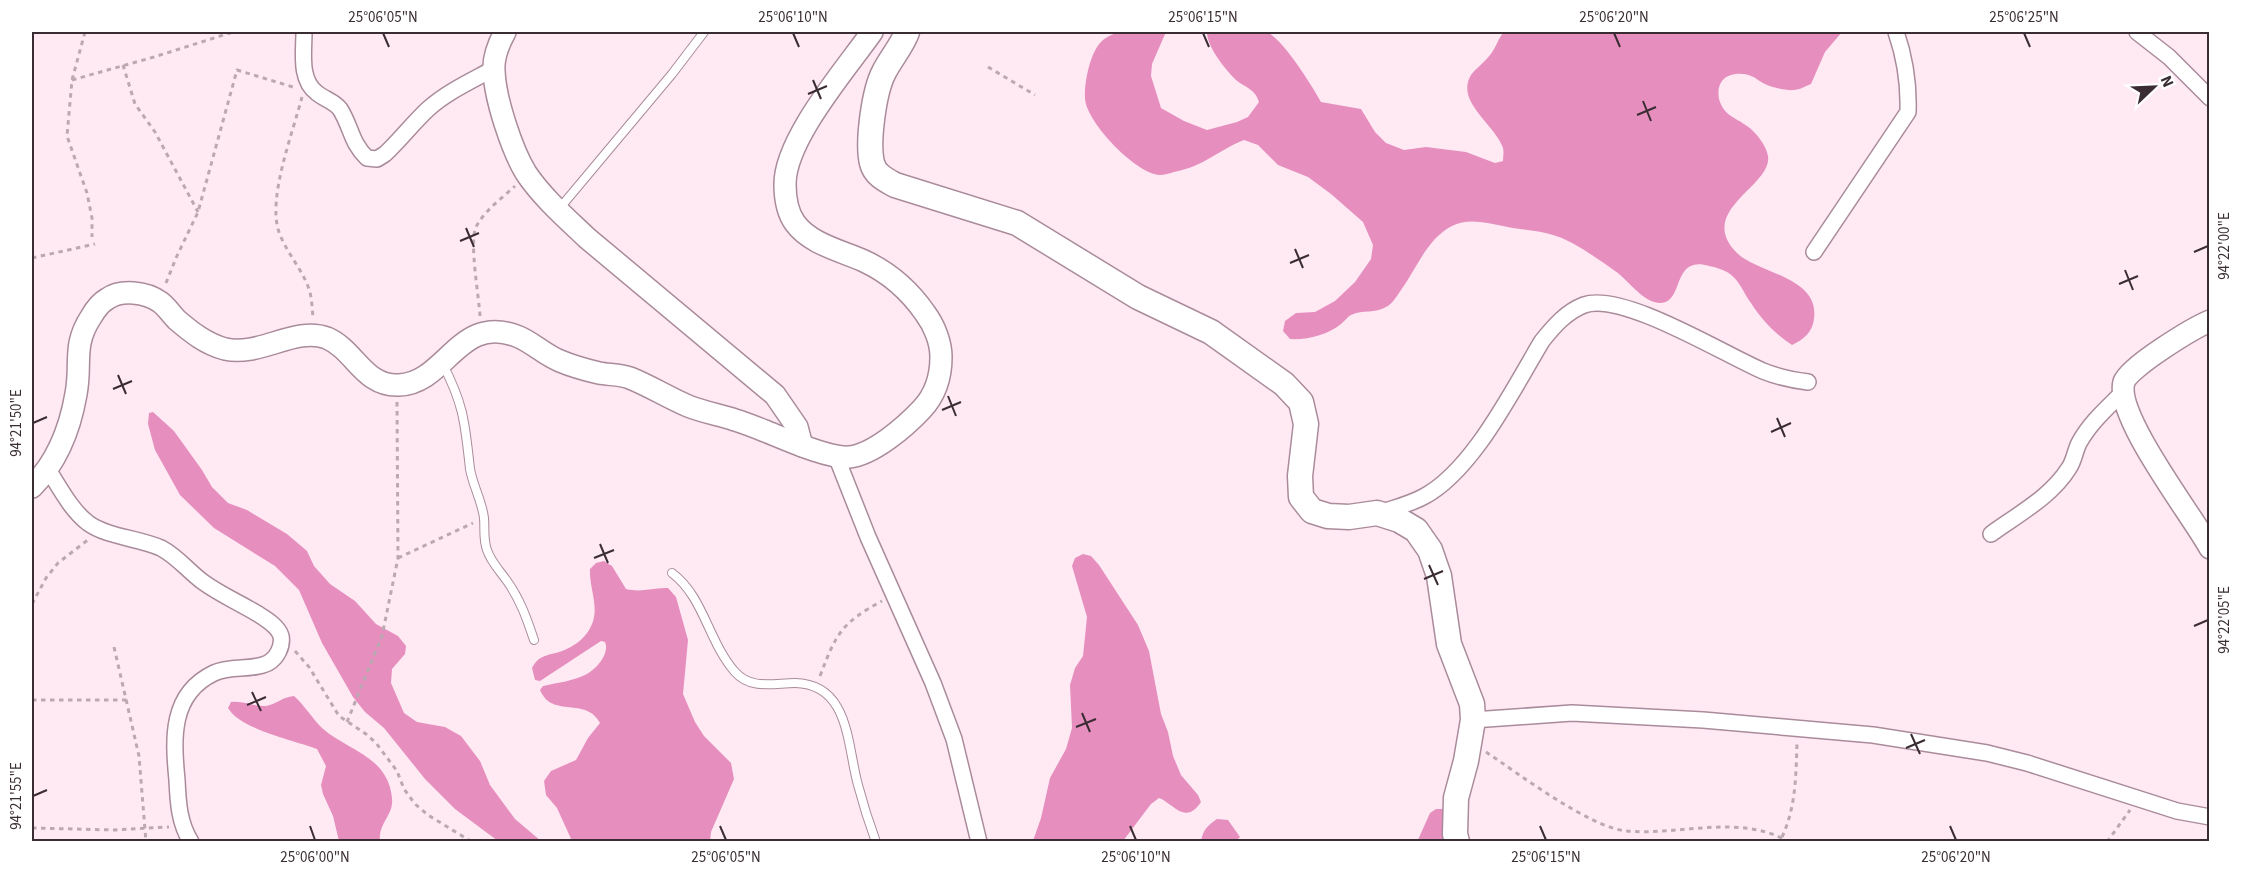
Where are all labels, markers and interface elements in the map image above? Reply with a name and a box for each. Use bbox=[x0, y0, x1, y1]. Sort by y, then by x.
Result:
text: 25°06'05"N bbox=[348, 7, 418, 28]
text: 25°06'10"N bbox=[758, 7, 828, 28]
text: 25°06'15"N bbox=[1168, 7, 1238, 28]
text: 25°06'20"N bbox=[1579, 7, 1649, 28]
text: 25°06'25"N bbox=[1989, 7, 2059, 28]
north arrow bbox=[2124, 57, 2184, 117]
text: N bbox=[2155, 72, 2179, 91]
text: 94°22'00"E bbox=[2214, 212, 2235, 280]
text: 94°21'50"E bbox=[6, 389, 27, 457]
text: 94°22'05"E bbox=[2214, 586, 2235, 654]
text: 94°21'55"E bbox=[6, 762, 27, 830]
text: 25°06'00"N bbox=[280, 847, 350, 868]
text: 25°06'05"N bbox=[691, 847, 761, 868]
text: 25°06'10"N bbox=[1101, 847, 1171, 868]
text: 25°06'15"N bbox=[1511, 847, 1581, 868]
text: 25°06'20"N bbox=[1921, 847, 1991, 868]

